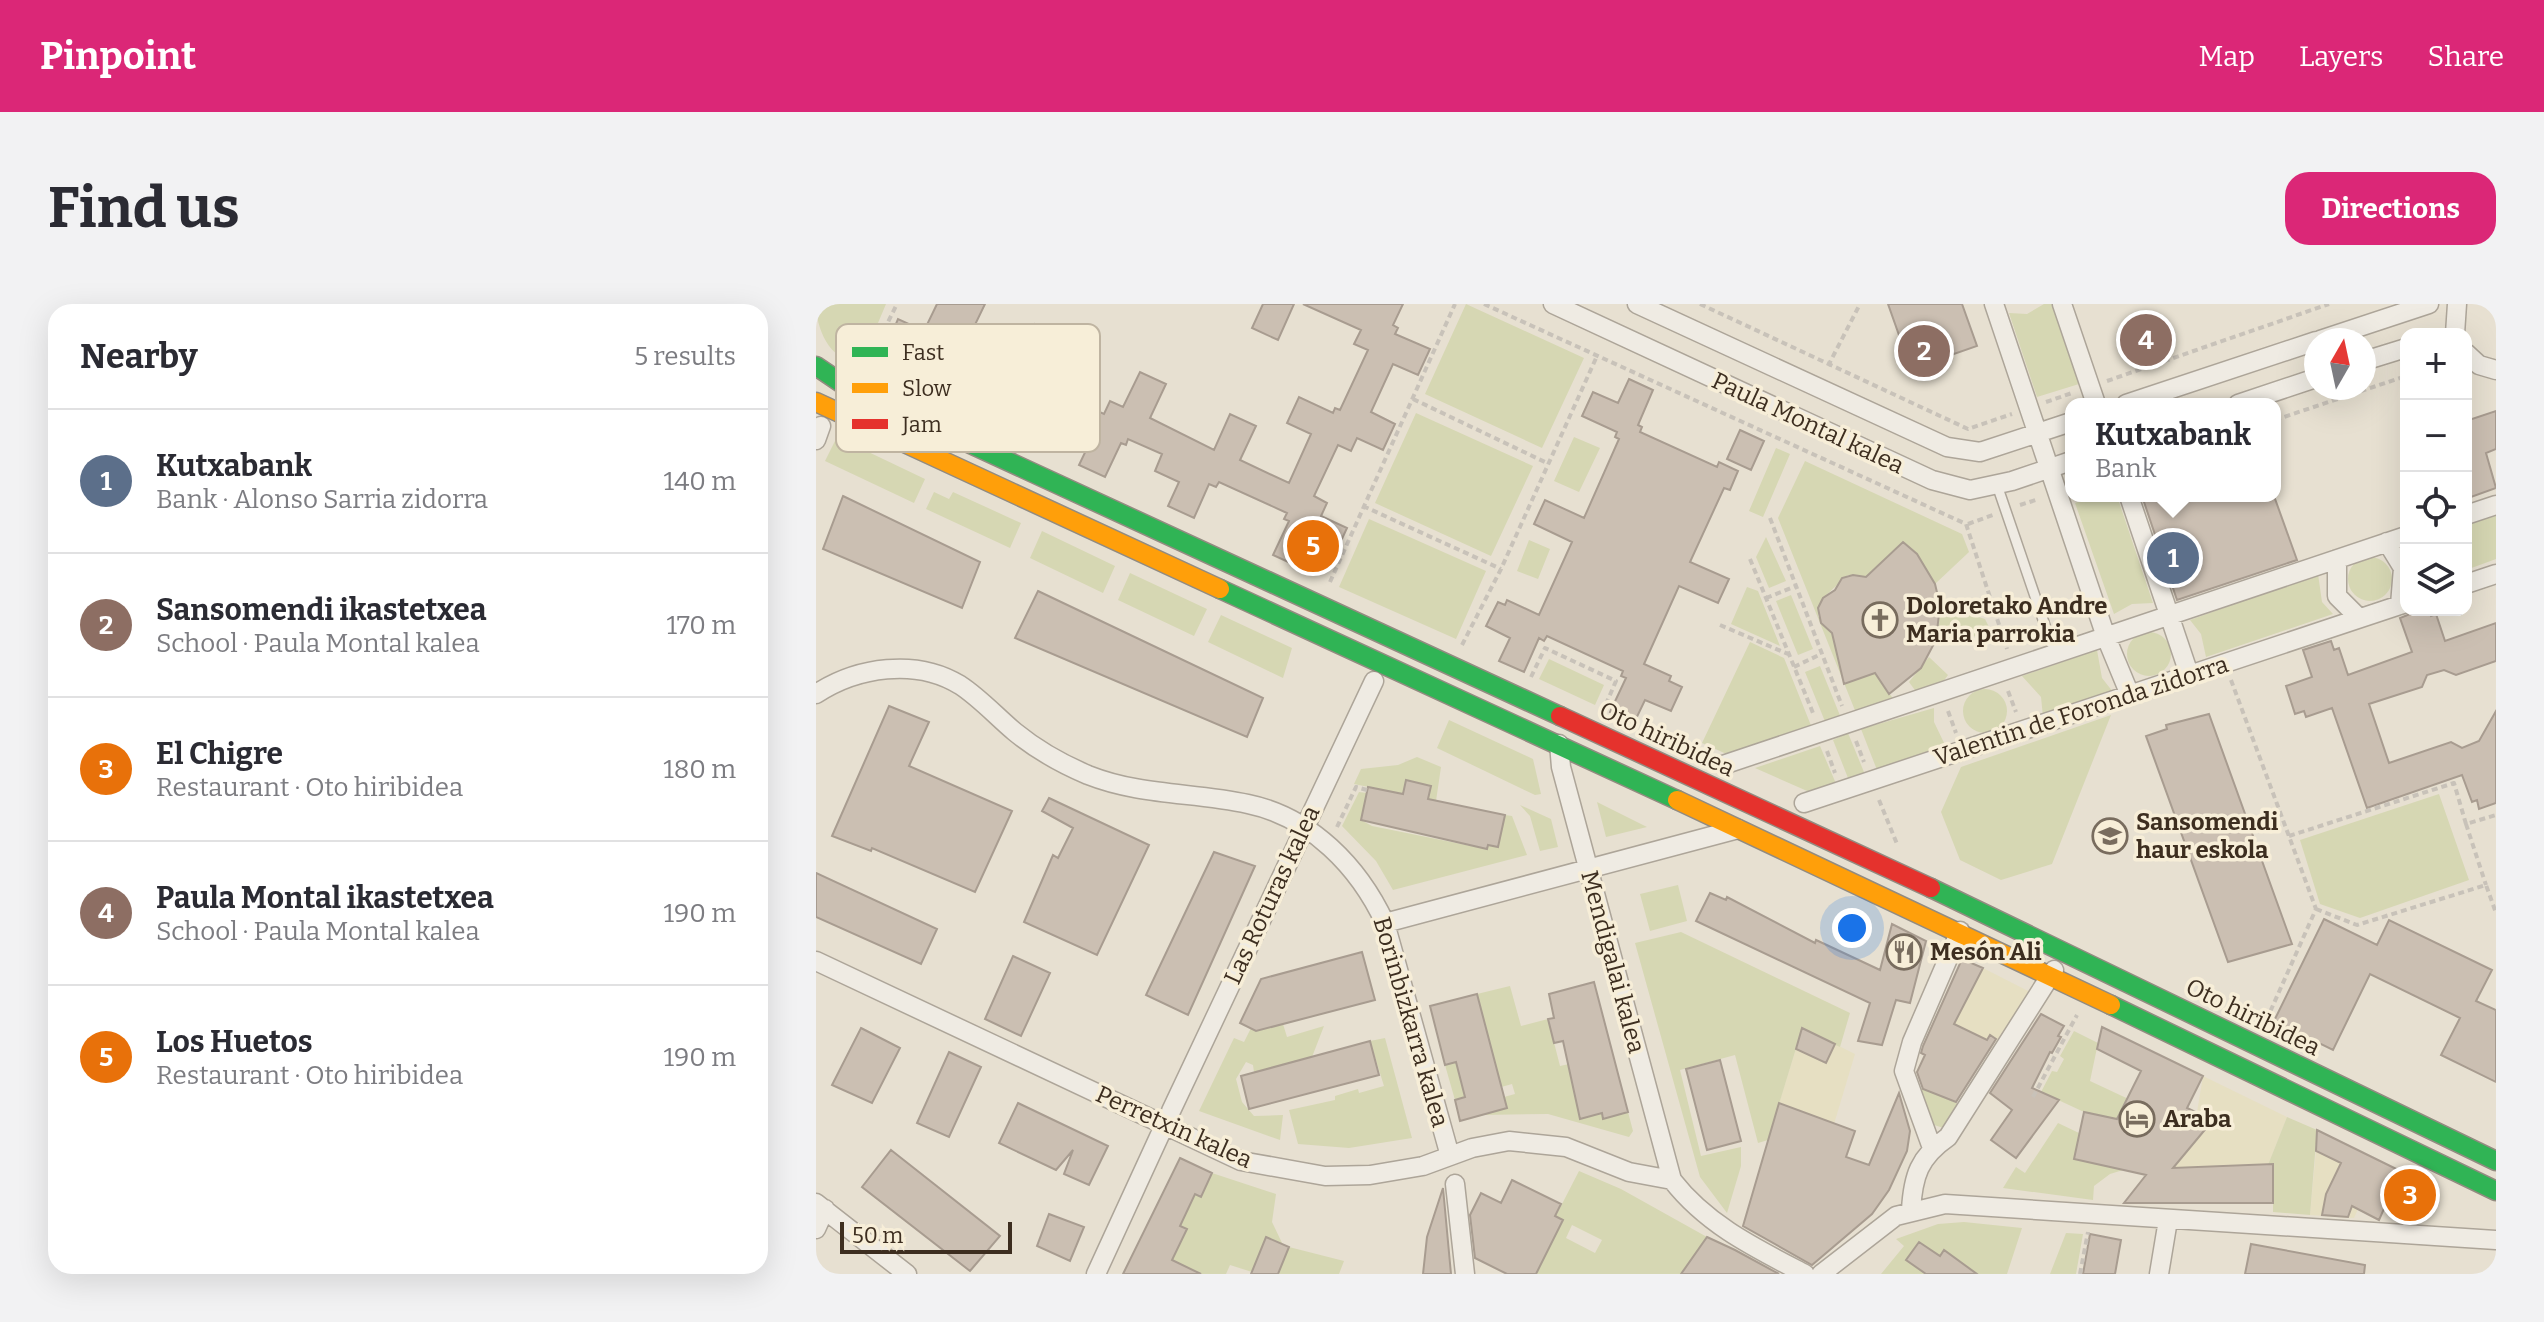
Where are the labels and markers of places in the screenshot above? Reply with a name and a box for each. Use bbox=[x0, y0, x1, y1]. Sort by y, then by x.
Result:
pin: 4 bbox=[2120, 310, 2172, 370]
pin: 2 bbox=[1898, 321, 1950, 381]
pin: 5 bbox=[1287, 516, 1339, 576]
pin: 1 bbox=[2147, 528, 2199, 588]
place label: Doloretako Andre Maria parrokia bbox=[1906, 592, 2108, 648]
church icon: Doloretako Andre Maria parrokia bbox=[1861, 601, 1899, 639]
place label: Sansomendi haur eskola bbox=[2136, 808, 2279, 864]
school or university icon: Sansomendi haur eskola bbox=[2091, 817, 2129, 855]
restaurant icon: Mesón Ali bbox=[1885, 933, 1923, 971]
place label: Mesón Ali bbox=[1930, 938, 2042, 966]
hotel icon: Araba bbox=[2118, 1100, 2156, 1138]
place label: Araba bbox=[2163, 1105, 2232, 1133]
pin: 3 bbox=[2384, 1165, 2436, 1225]

